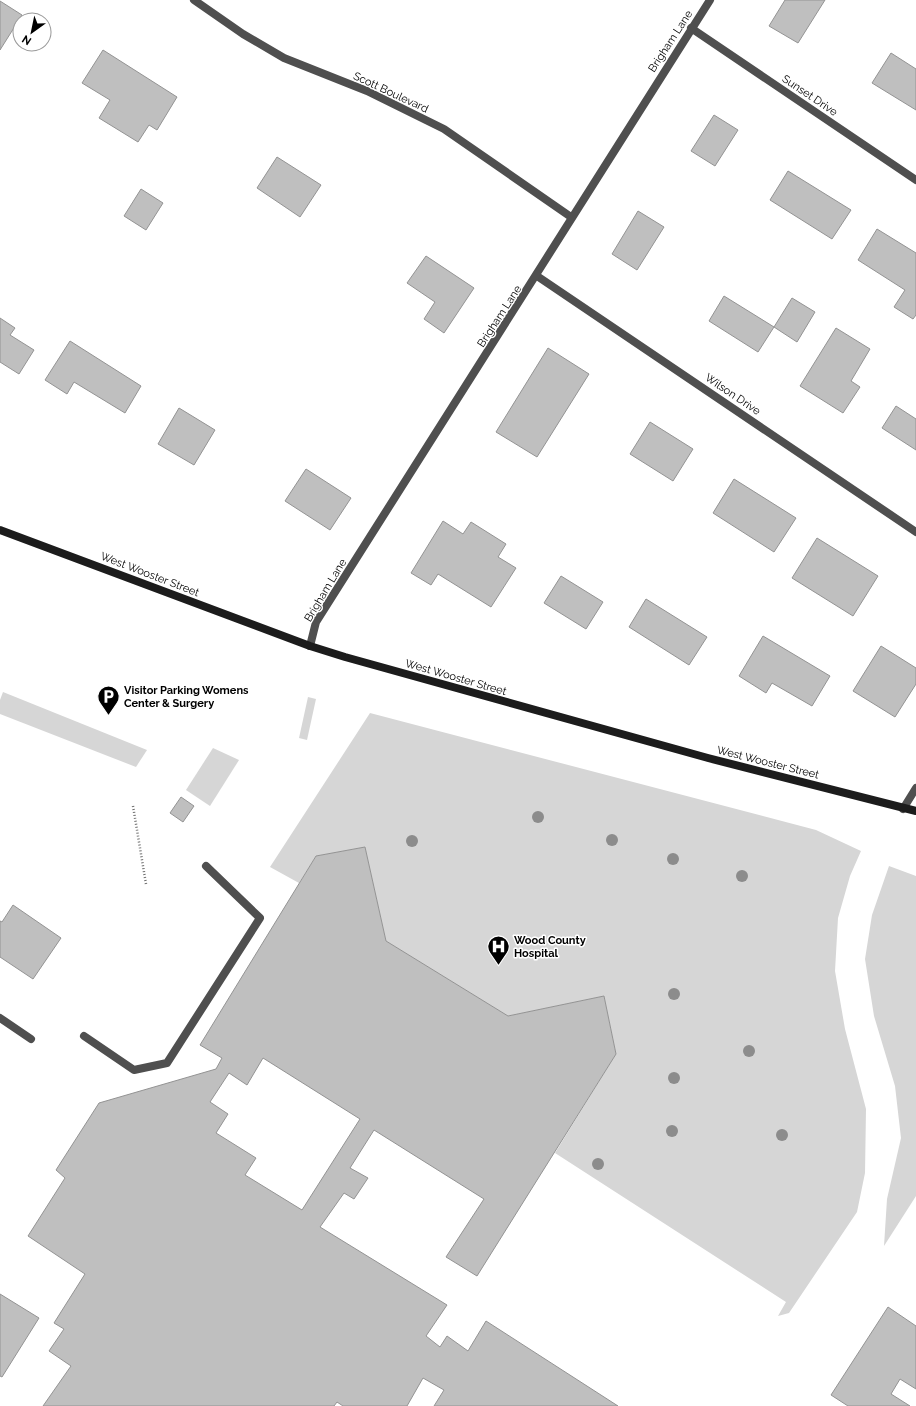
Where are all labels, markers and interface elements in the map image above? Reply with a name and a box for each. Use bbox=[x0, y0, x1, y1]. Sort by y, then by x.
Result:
street label: Brigham Lane bbox=[646, 8, 695, 75]
north arrow bbox=[12, 12, 52, 52]
text: N bbox=[20, 32, 34, 48]
street label: Scott Boulevard bbox=[351, 69, 430, 116]
street label: Sunset Drive bbox=[780, 72, 840, 119]
street label: Brigham Lane bbox=[475, 283, 524, 350]
street label: Wilson Drive bbox=[702, 371, 763, 418]
street label: West Wooster Street bbox=[99, 550, 201, 599]
street label: Brigham Lane bbox=[302, 556, 350, 624]
street label: West Wooster Street bbox=[404, 657, 508, 698]
parking icon: Visitor Parking Womens Center & Surgery bbox=[96, 683, 122, 716]
place label: Visitor Parking Womens Center & Surgery bbox=[124, 684, 249, 710]
street label: West Wooster Street bbox=[715, 744, 821, 782]
hospital icon: Wood County Hospital bbox=[485, 933, 511, 966]
place label: Wood County Hospital bbox=[514, 934, 586, 960]

